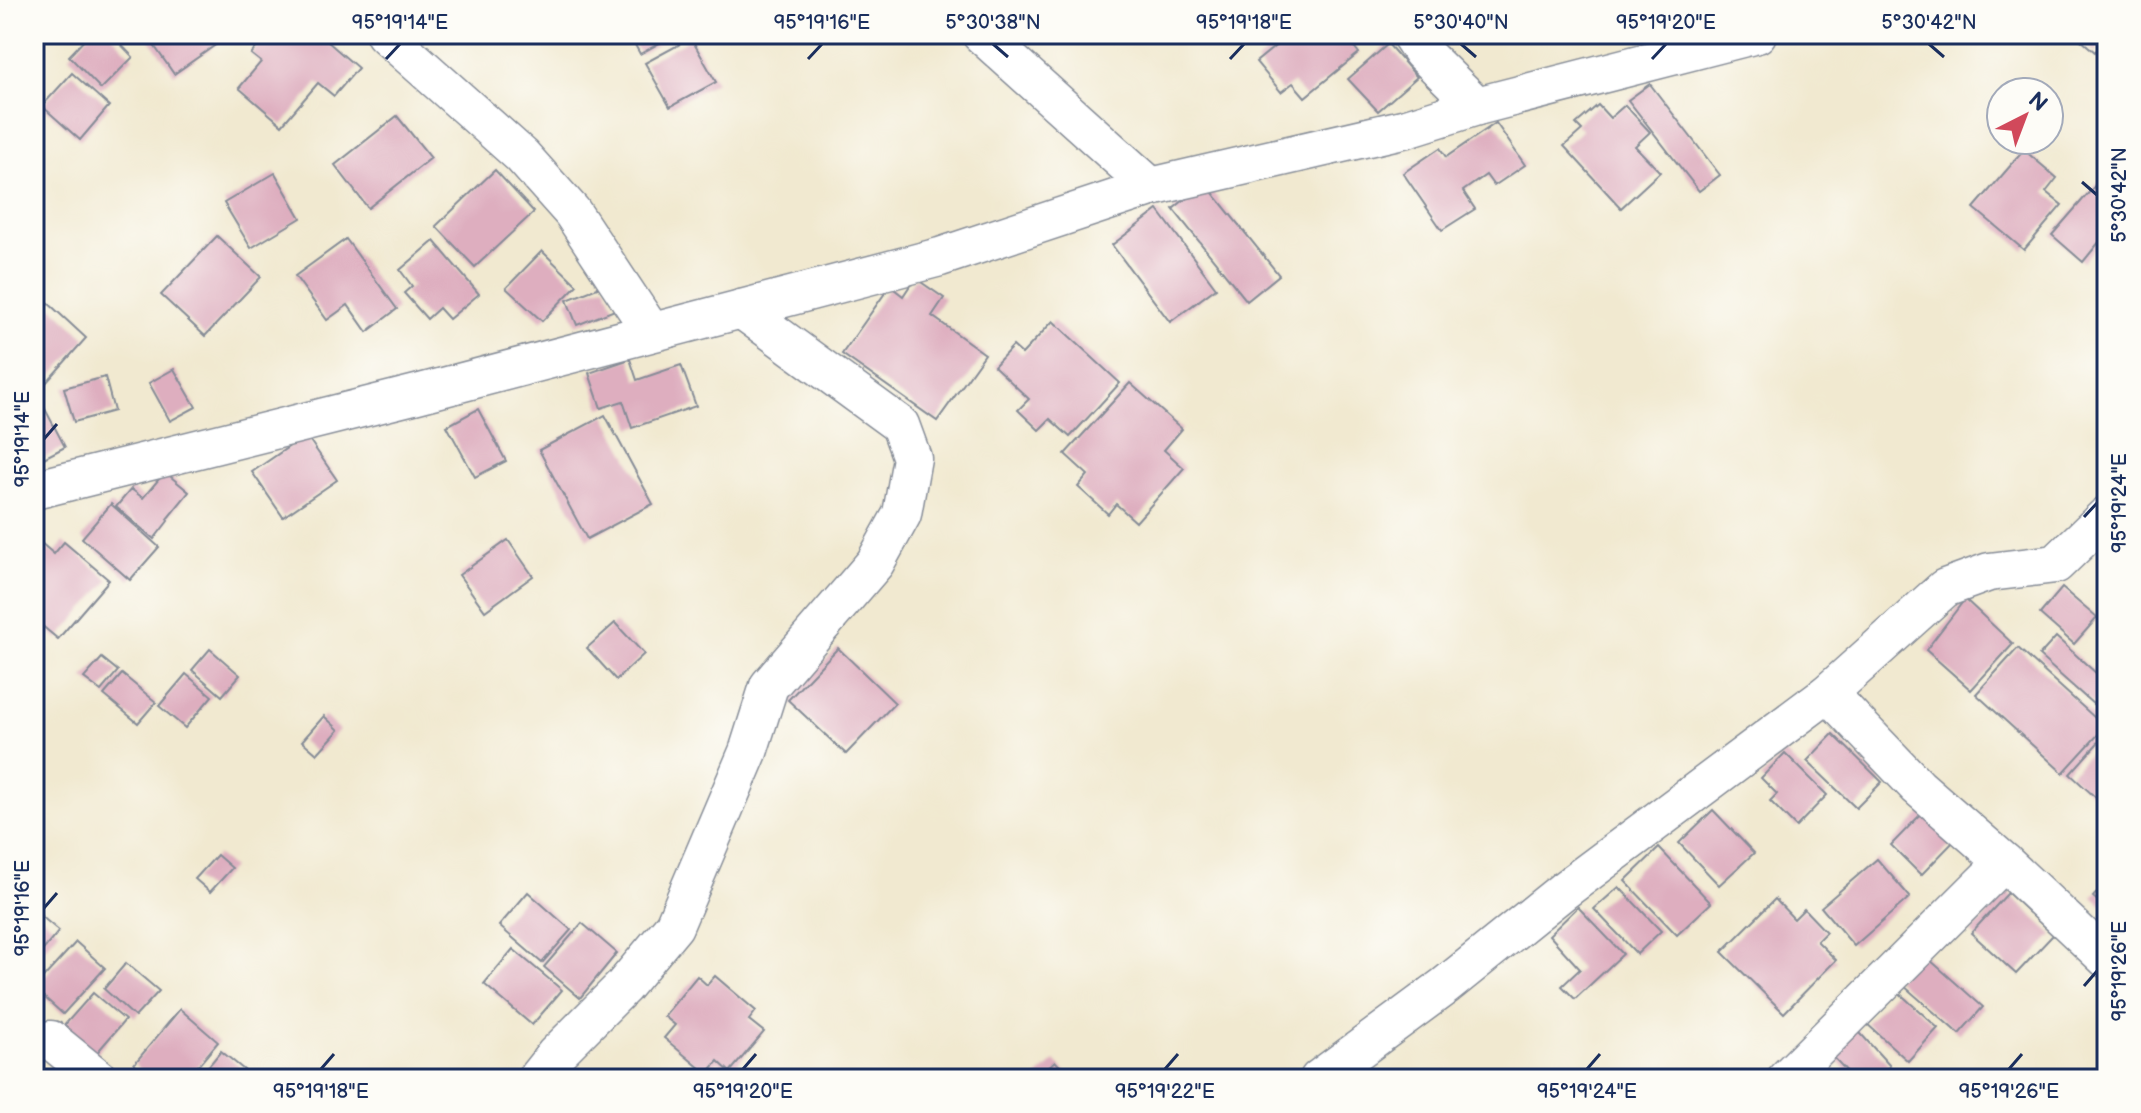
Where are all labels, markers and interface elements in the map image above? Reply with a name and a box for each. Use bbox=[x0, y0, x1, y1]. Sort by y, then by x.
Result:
text: 95°19'14"E bbox=[352, 11, 448, 35]
text: 95°19'16"E bbox=[774, 11, 870, 35]
text: 5°30'38"N bbox=[945, 11, 1041, 35]
text: 95°19'18"E bbox=[1196, 11, 1292, 35]
text: 5°30'40"N bbox=[1413, 11, 1509, 35]
text: 95°19'20"E bbox=[1616, 11, 1716, 35]
text: 5°30'42"N bbox=[1881, 11, 1977, 35]
north arrow bbox=[1985, 76, 2065, 156]
text: N bbox=[2022, 87, 2053, 118]
text: 5°30'42"N bbox=[2108, 147, 2132, 243]
text: 95°19'14"E bbox=[11, 391, 35, 487]
text: 95°19'24"E bbox=[2108, 453, 2132, 553]
text: 95°19'16"E bbox=[11, 860, 35, 956]
text: 95°19'26"E bbox=[2108, 921, 2132, 1021]
text: 95°19'18"E bbox=[273, 1080, 369, 1104]
text: 95°19'20"E bbox=[693, 1080, 793, 1104]
text: 95°19'22"E bbox=[1115, 1080, 1215, 1104]
text: 95°19'24"E bbox=[1537, 1080, 1637, 1104]
text: 95°19'26"E bbox=[1959, 1080, 2059, 1104]

